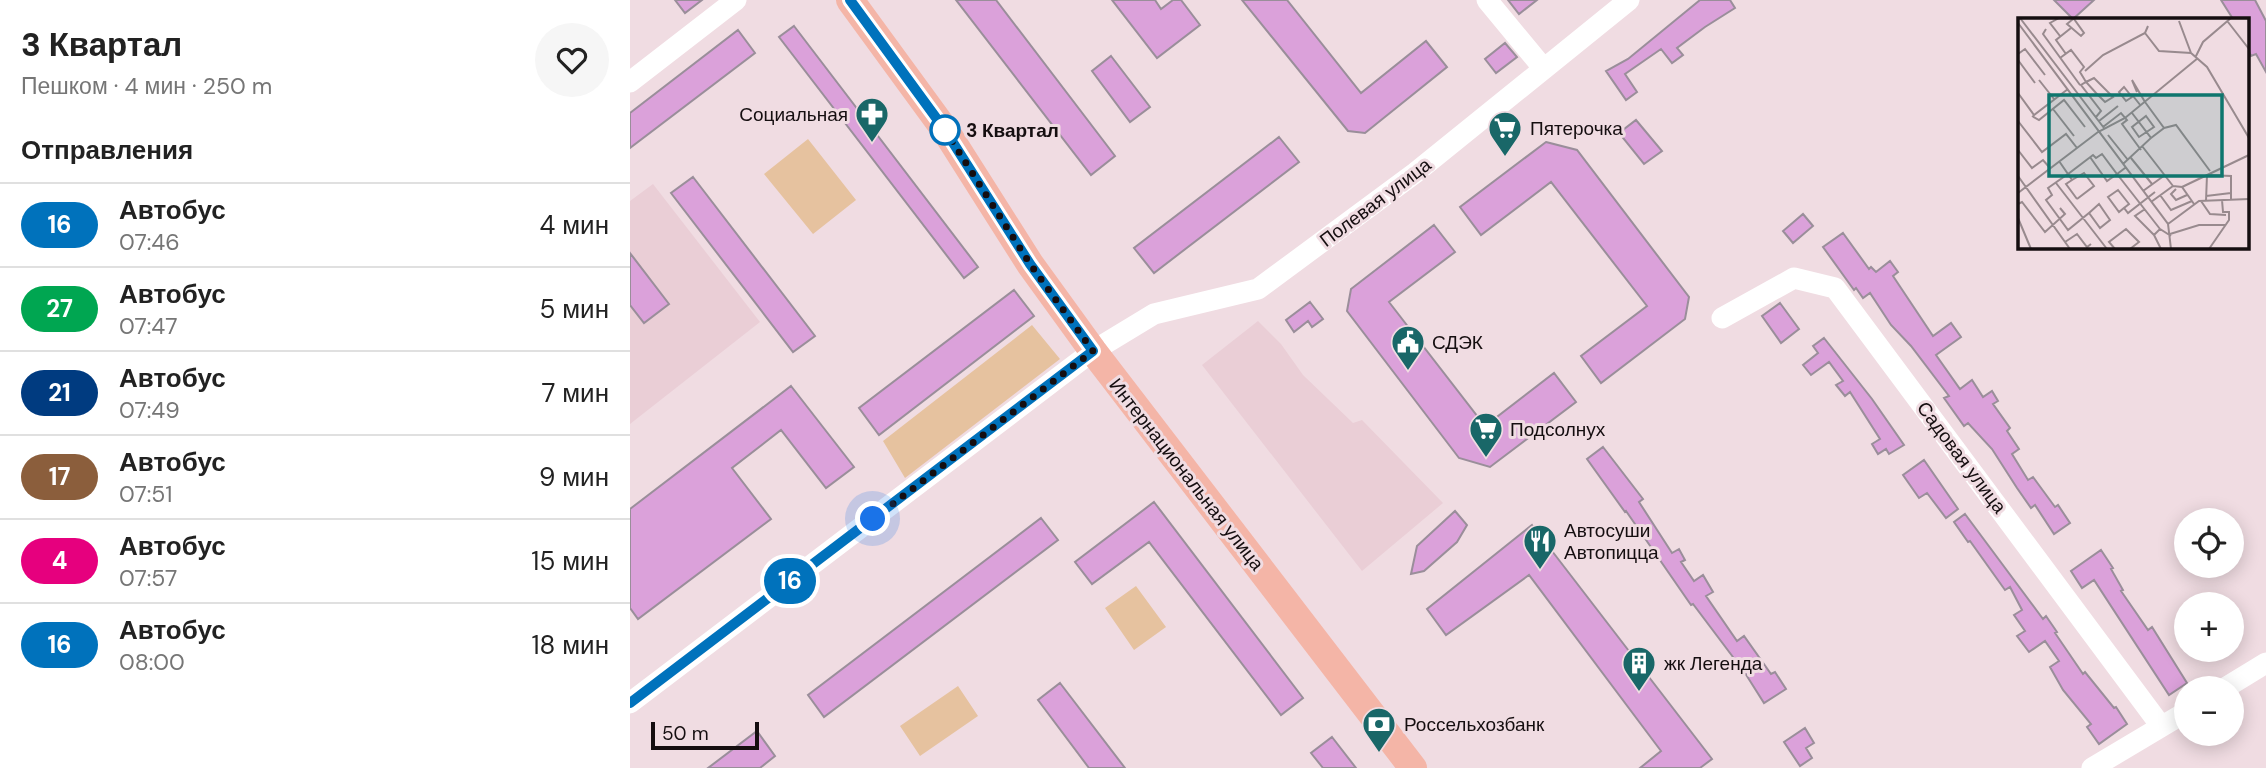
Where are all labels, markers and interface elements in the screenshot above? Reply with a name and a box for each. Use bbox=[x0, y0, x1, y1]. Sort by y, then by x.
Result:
inset map bbox=[2018, 18, 2248, 248]
text: 3 Квартал bbox=[21, 23, 182, 66]
button: heart bbox=[535, 23, 609, 97]
text: Пешком · 4 мин · 250 m bbox=[21, 71, 272, 101]
pharmacy icon: Социальная bbox=[853, 95, 891, 144]
place label: Социальная bbox=[739, 102, 848, 127]
supermarket icon: Пятерочка bbox=[1486, 109, 1524, 158]
marker: 3 Квартал bbox=[930, 115, 960, 145]
place label: Пятерочка bbox=[1530, 116, 1623, 141]
place label: 3 Квартал bbox=[966, 118, 1059, 143]
text: Отправления bbox=[21, 133, 193, 167]
street label: Полевая улица bbox=[1314, 152, 1436, 253]
text: Автобус bbox=[119, 193, 226, 227]
text: 4 мин bbox=[540, 208, 609, 242]
text: 16 bbox=[48, 209, 71, 240]
text: 07:46 bbox=[119, 227, 180, 257]
text: Автобус bbox=[119, 277, 226, 311]
text: 5 мин bbox=[539, 292, 609, 326]
text: 27 bbox=[46, 293, 73, 324]
text: 07:47 bbox=[119, 311, 178, 341]
public building icon: СДЭК bbox=[1389, 323, 1427, 372]
place label: СДЭК bbox=[1432, 330, 1483, 355]
text: Автобус bbox=[119, 361, 226, 395]
street label: Интернациональная улица bbox=[1104, 373, 1270, 576]
text: 7 мин bbox=[541, 376, 609, 410]
text: 21 bbox=[48, 377, 71, 408]
text: 07:49 bbox=[119, 395, 180, 425]
street label: Садовая улица bbox=[1911, 396, 2012, 519]
supermarket icon: Подсолнух bbox=[1467, 410, 1505, 459]
place label: Подсолнух bbox=[1510, 417, 1606, 442]
text: Автобус bbox=[119, 445, 226, 479]
text: 9 мин bbox=[539, 460, 609, 494]
text: 17 bbox=[49, 461, 70, 492]
text: 07:51 bbox=[119, 479, 173, 509]
your location bbox=[855, 501, 890, 536]
map controls bbox=[2174, 508, 2244, 746]
button: locate bbox=[2174, 508, 2244, 578]
place label: Автосуши Автопицца bbox=[1564, 518, 1659, 565]
restaurant icon: Автосуши Автопицца bbox=[1521, 522, 1559, 571]
text: Автобус bbox=[119, 529, 226, 563]
text: 15 мин bbox=[531, 544, 609, 578]
text: 4 bbox=[52, 545, 67, 576]
line badge: 16 bbox=[758, 558, 822, 604]
text: 07:57 bbox=[119, 563, 177, 593]
text: 16 bbox=[778, 565, 802, 596]
button: + bbox=[2174, 592, 2244, 662]
text: Автобус bbox=[119, 613, 226, 647]
text: 18 мин bbox=[531, 628, 609, 662]
text: 16 bbox=[48, 629, 71, 660]
building icon: жк Легенда bbox=[1620, 644, 1658, 693]
text: 08:00 bbox=[119, 647, 185, 677]
place label: жк Легенда bbox=[1664, 651, 1763, 676]
button: − bbox=[2174, 676, 2244, 746]
bank icon: Россельхозбанк bbox=[1360, 705, 1398, 754]
place label: Россельхозбанк bbox=[1404, 712, 1545, 737]
scale bar bbox=[651, 719, 760, 751]
text: 50 m bbox=[662, 721, 709, 746]

